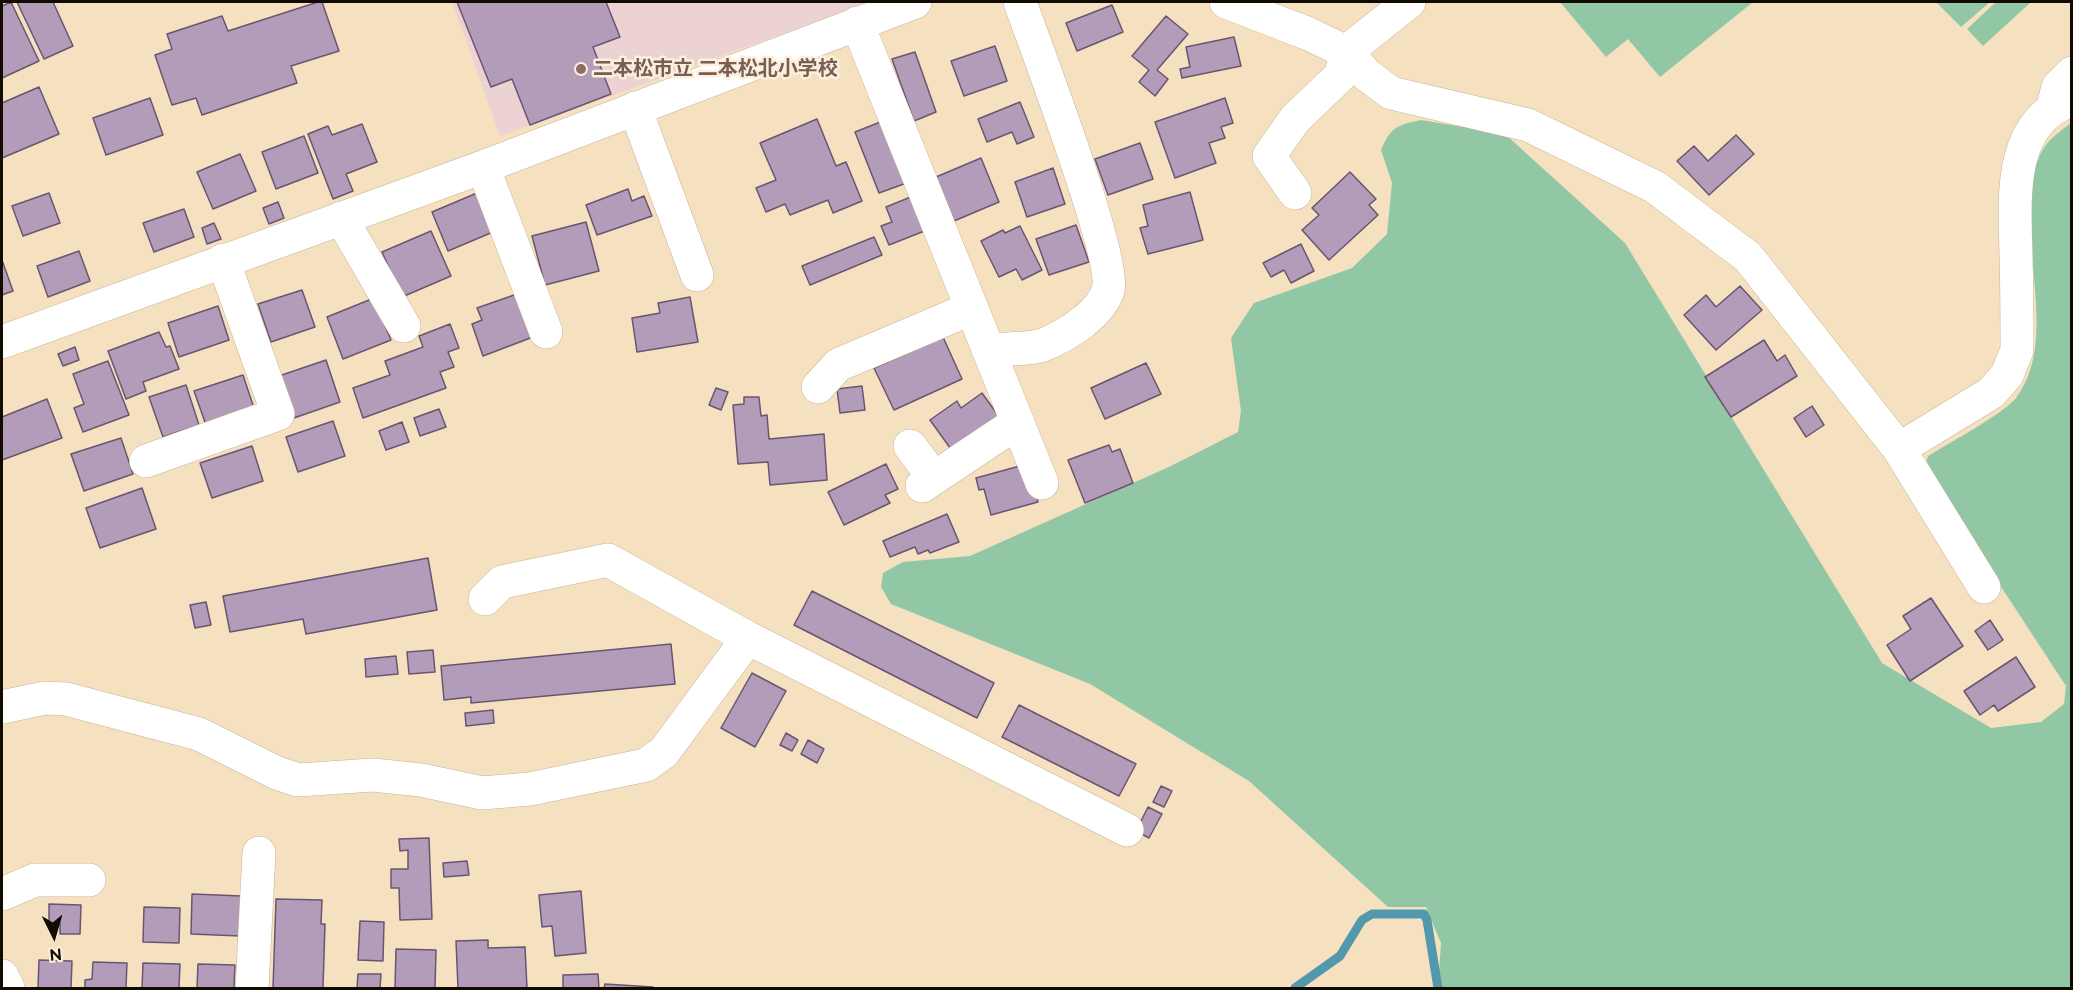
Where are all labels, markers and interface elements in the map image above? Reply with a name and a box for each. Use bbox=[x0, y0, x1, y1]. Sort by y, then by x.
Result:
place label: 二本松市立 二本松北小学校 bbox=[593, 57, 838, 81]
marker: 二本松市立 二本松北小学校 bbox=[574, 62, 588, 76]
north arrow bbox=[24, 906, 84, 966]
text: N bbox=[49, 944, 63, 964]

